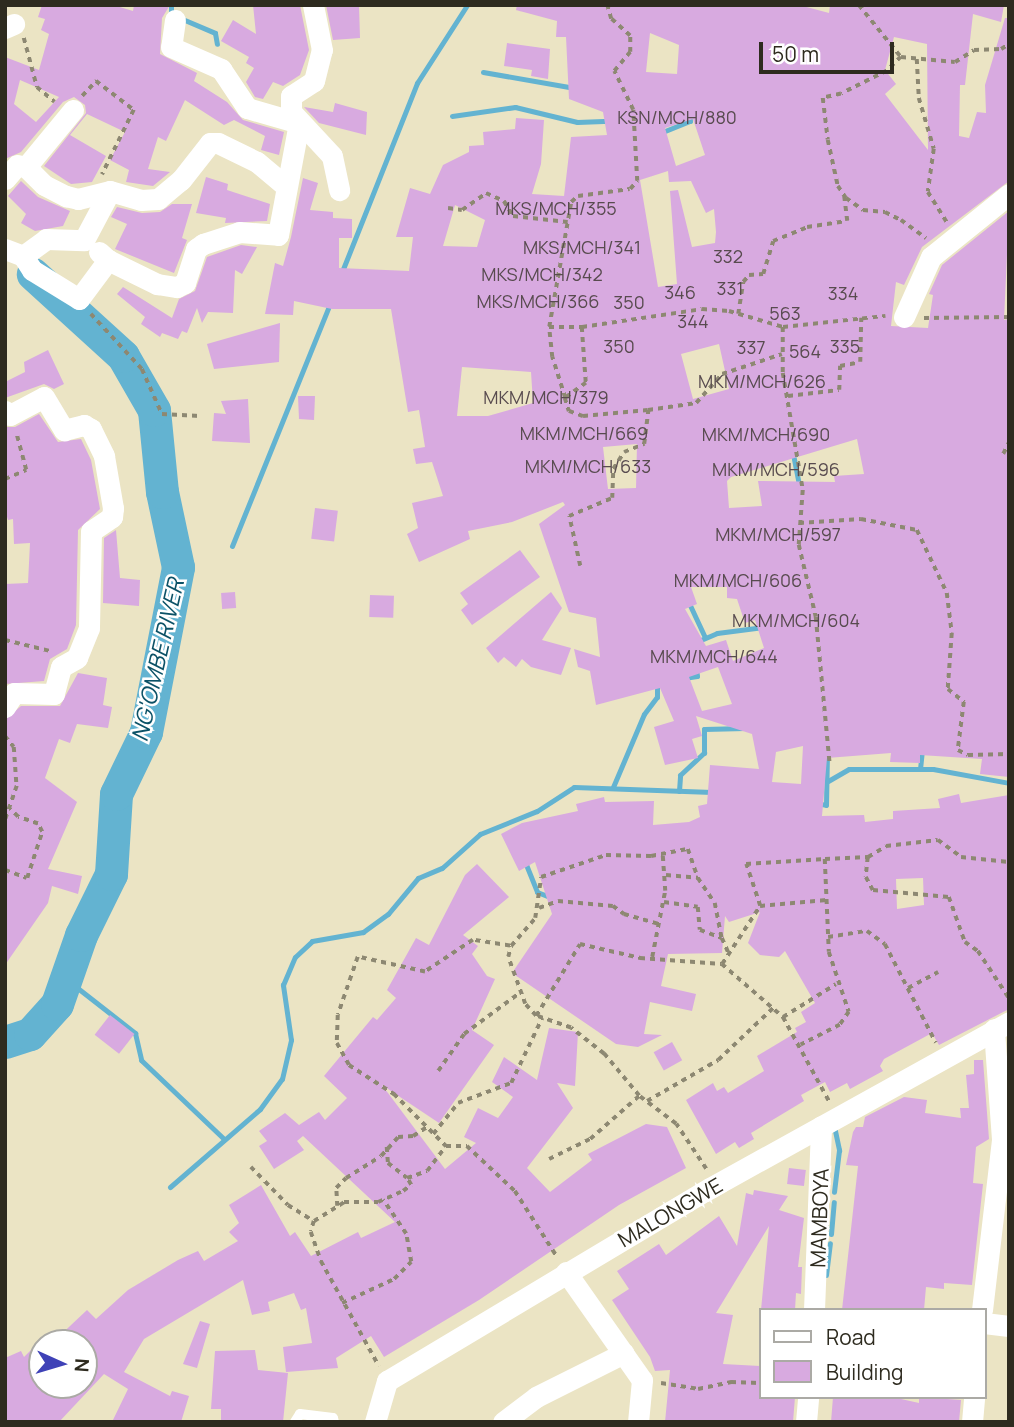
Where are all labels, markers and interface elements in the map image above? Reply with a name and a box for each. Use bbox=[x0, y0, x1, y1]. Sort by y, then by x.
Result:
scale bar bbox=[762, 28, 897, 72]
text: 50 m bbox=[772, 40, 819, 68]
house number: KSN/MCH/880 bbox=[617, 106, 737, 128]
house number: MKS/MCH/355 bbox=[495, 197, 617, 219]
house number: MKS/MCH/341 bbox=[523, 236, 641, 258]
house number: 332 bbox=[713, 245, 743, 267]
house number: MKS/MCH/342 bbox=[481, 263, 603, 285]
house number: 331 bbox=[717, 277, 743, 299]
house number: 346 bbox=[664, 281, 696, 303]
house number: 334 bbox=[828, 282, 858, 304]
house number: MKS/MCH/366 bbox=[477, 290, 599, 312]
house number: 350 bbox=[613, 291, 645, 313]
house number: 563 bbox=[769, 302, 801, 324]
house number: 344 bbox=[677, 310, 709, 332]
house number: 350 bbox=[603, 335, 635, 357]
house number: 335 bbox=[830, 335, 860, 357]
house number: 337 bbox=[737, 336, 765, 358]
house number: 564 bbox=[789, 340, 821, 362]
house number: MKM/MCH/626 bbox=[698, 370, 826, 392]
house number: MKM/MCH/379 bbox=[483, 386, 609, 408]
house number: MKM/MCH/669 bbox=[520, 422, 648, 444]
house number: MKM/MCH/690 bbox=[702, 423, 830, 445]
house number: MKM/MCH/633 bbox=[525, 455, 651, 477]
house number: MKM/MCH/596 bbox=[712, 458, 840, 480]
house number: MKM/MCH/597 bbox=[715, 523, 841, 545]
house number: MKM/MCH/606 bbox=[674, 569, 802, 591]
water label: NG'OMBE RIVER bbox=[125, 576, 189, 744]
house number: MKM/MCH/604 bbox=[732, 609, 860, 631]
house number: MKM/MCH/644 bbox=[650, 645, 778, 667]
street label: MAMBOYA bbox=[805, 1168, 833, 1268]
street label: MALONGWE bbox=[613, 1172, 727, 1252]
legend bbox=[758, 1308, 986, 1399]
text: Road bbox=[826, 1323, 876, 1351]
north arrow bbox=[28, 1329, 98, 1399]
text: N bbox=[69, 1358, 95, 1373]
text: Building bbox=[826, 1358, 903, 1386]

